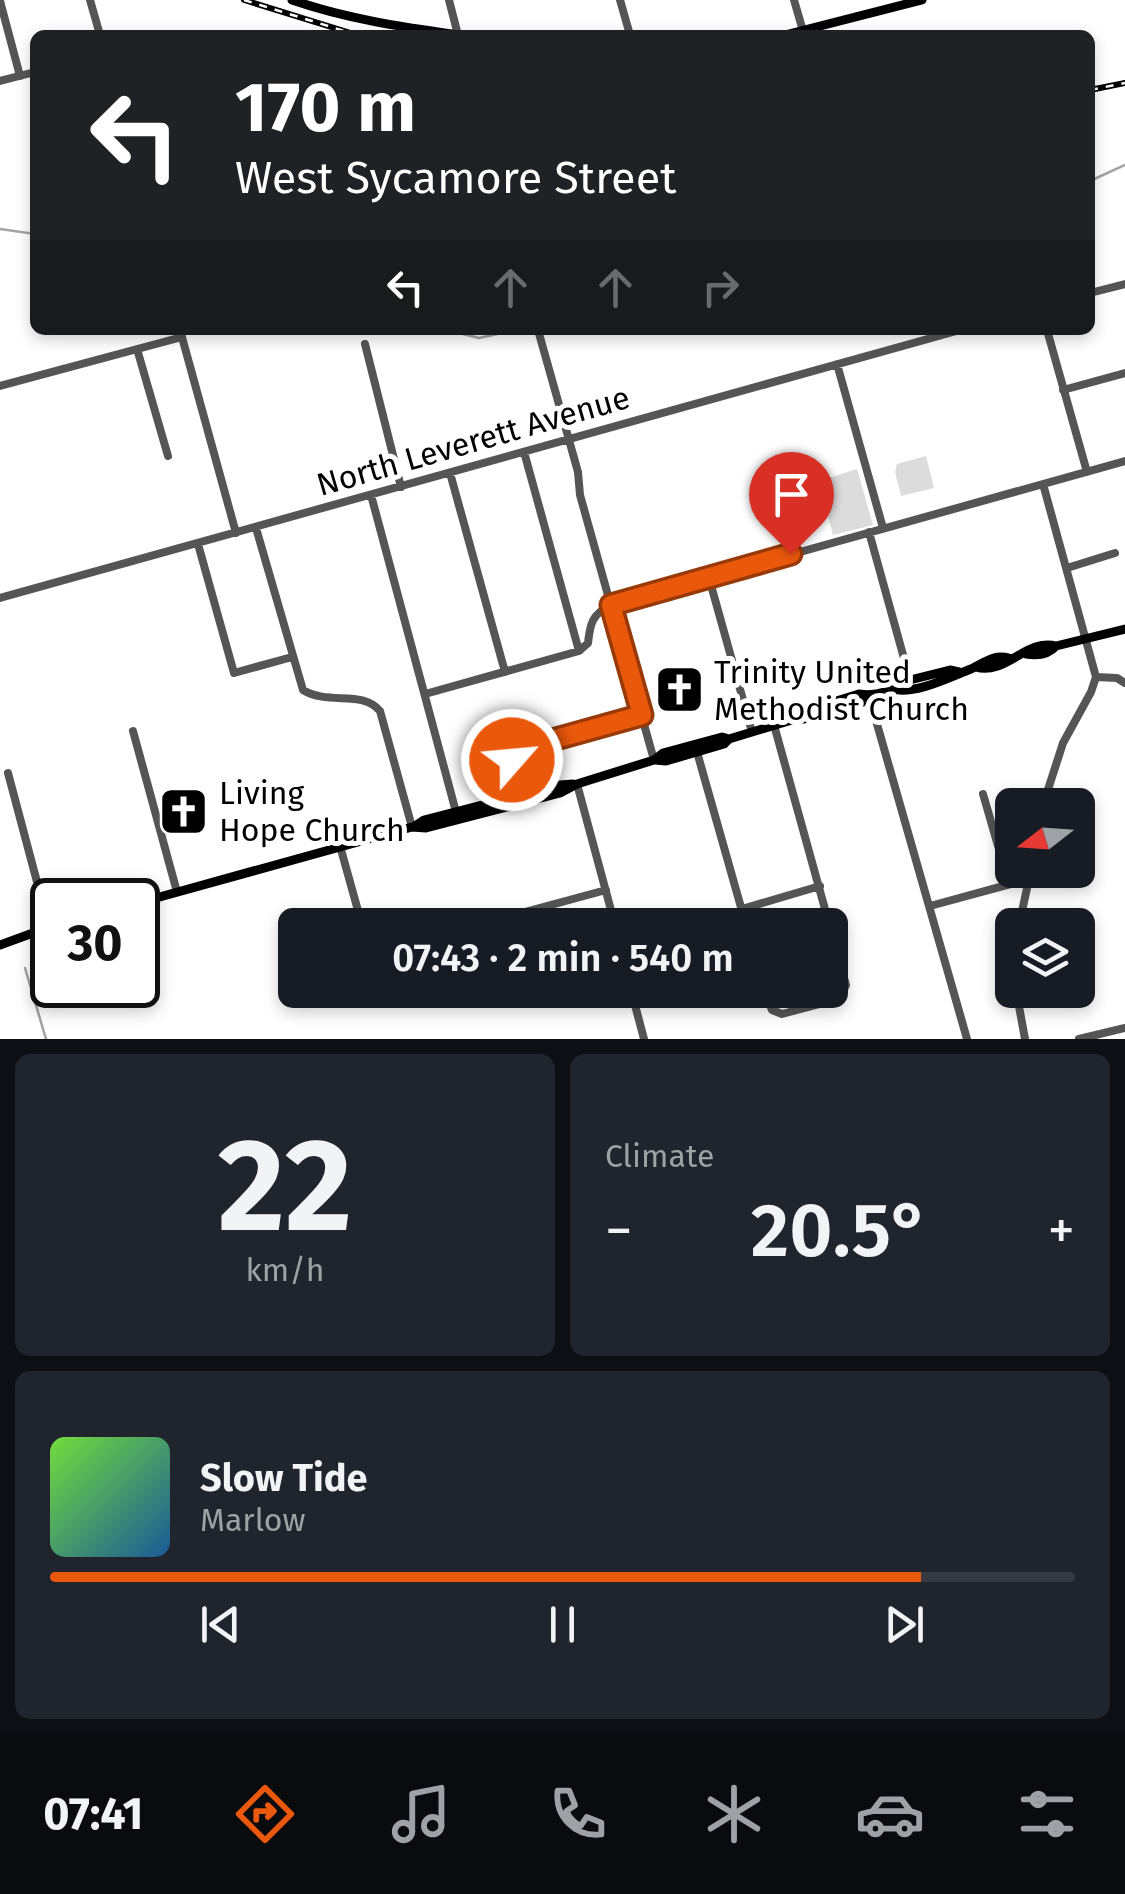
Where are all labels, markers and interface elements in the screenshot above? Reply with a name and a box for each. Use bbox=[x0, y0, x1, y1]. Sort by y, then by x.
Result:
text: 170 m bbox=[235, 66, 416, 150]
icon: left bbox=[70, 70, 200, 200]
text: West Sycamore Street bbox=[235, 151, 676, 205]
icon: left bbox=[378, 260, 433, 315]
icon: ahead bbox=[483, 260, 538, 315]
icon: ahead bbox=[588, 260, 643, 315]
icon: right bbox=[693, 260, 748, 315]
street label: North Leverett Avenue bbox=[312, 378, 634, 504]
pin bbox=[749, 452, 834, 555]
icon: arrive bbox=[764, 467, 819, 522]
place label: Trinity United Methodist Church bbox=[714, 653, 969, 728]
church icon: Trinity United Methodist Church bbox=[653, 664, 705, 716]
position arrow bbox=[460, 708, 564, 812]
place label: Living Hope Church bbox=[219, 774, 405, 849]
church icon: Living Hope Church bbox=[158, 785, 210, 837]
north arrow bbox=[995, 788, 1095, 888]
map controls bbox=[995, 788, 1095, 1008]
speed limit sign: 30 bbox=[30, 878, 160, 1008]
button: layers bbox=[995, 908, 1095, 1008]
text: 07:43 · 2 min · 540 m bbox=[392, 935, 734, 981]
text: 22 bbox=[218, 1108, 352, 1264]
text: Climate bbox=[605, 1137, 714, 1175]
text: 20.5° bbox=[751, 1186, 929, 1276]
text: − bbox=[605, 1198, 633, 1264]
text: + bbox=[1048, 1198, 1075, 1264]
text: km/h bbox=[245, 1251, 325, 1289]
text: Slow Tide bbox=[200, 1455, 368, 1501]
text: Marlow bbox=[200, 1501, 306, 1539]
icon: previous bbox=[193, 1597, 248, 1652]
icon: pause bbox=[535, 1597, 590, 1652]
icon: next bbox=[877, 1597, 932, 1652]
icon: directions bbox=[230, 1779, 300, 1849]
icon: music bbox=[386, 1779, 456, 1849]
icon: phone bbox=[543, 1779, 613, 1849]
icon: climate bbox=[699, 1779, 769, 1849]
icon: car bbox=[855, 1779, 925, 1849]
icon: filters bbox=[1012, 1779, 1082, 1849]
text: 07:41 bbox=[43, 1787, 143, 1841]

